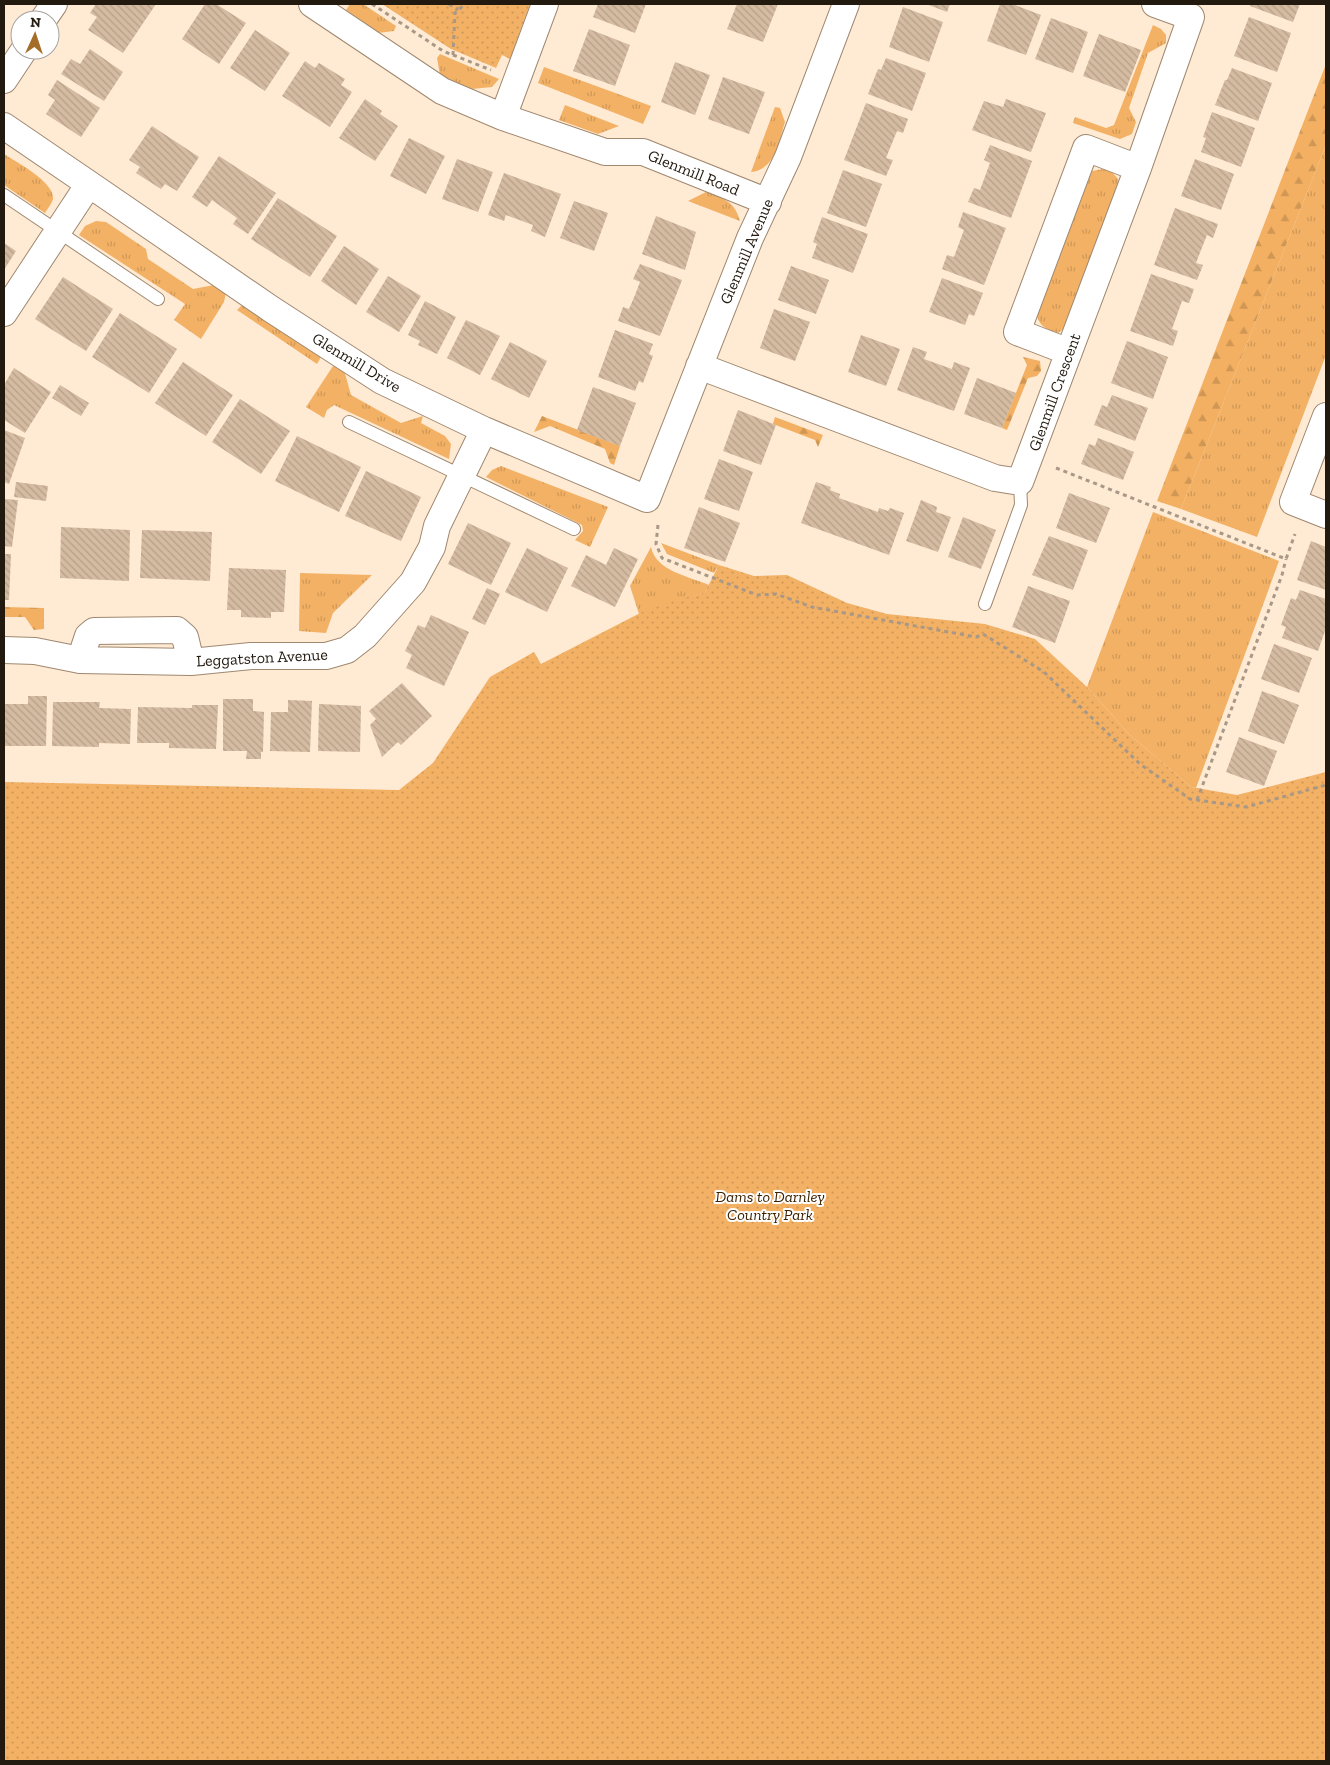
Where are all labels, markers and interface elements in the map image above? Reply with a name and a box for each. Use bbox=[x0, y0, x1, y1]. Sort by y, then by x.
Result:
north arrow bbox=[10, 10, 60, 60]
text: N bbox=[30, 14, 42, 31]
street label: Glenmill Road bbox=[645, 146, 742, 199]
street label: Glenmill Avenue bbox=[716, 196, 777, 307]
street label: Glenmill Drive bbox=[309, 329, 405, 396]
street label: Glenmill Crescent bbox=[1024, 331, 1085, 454]
street label: Leggatston Avenue bbox=[196, 645, 328, 670]
park label: Dams to Darnley Country Park bbox=[715, 1187, 825, 1224]

